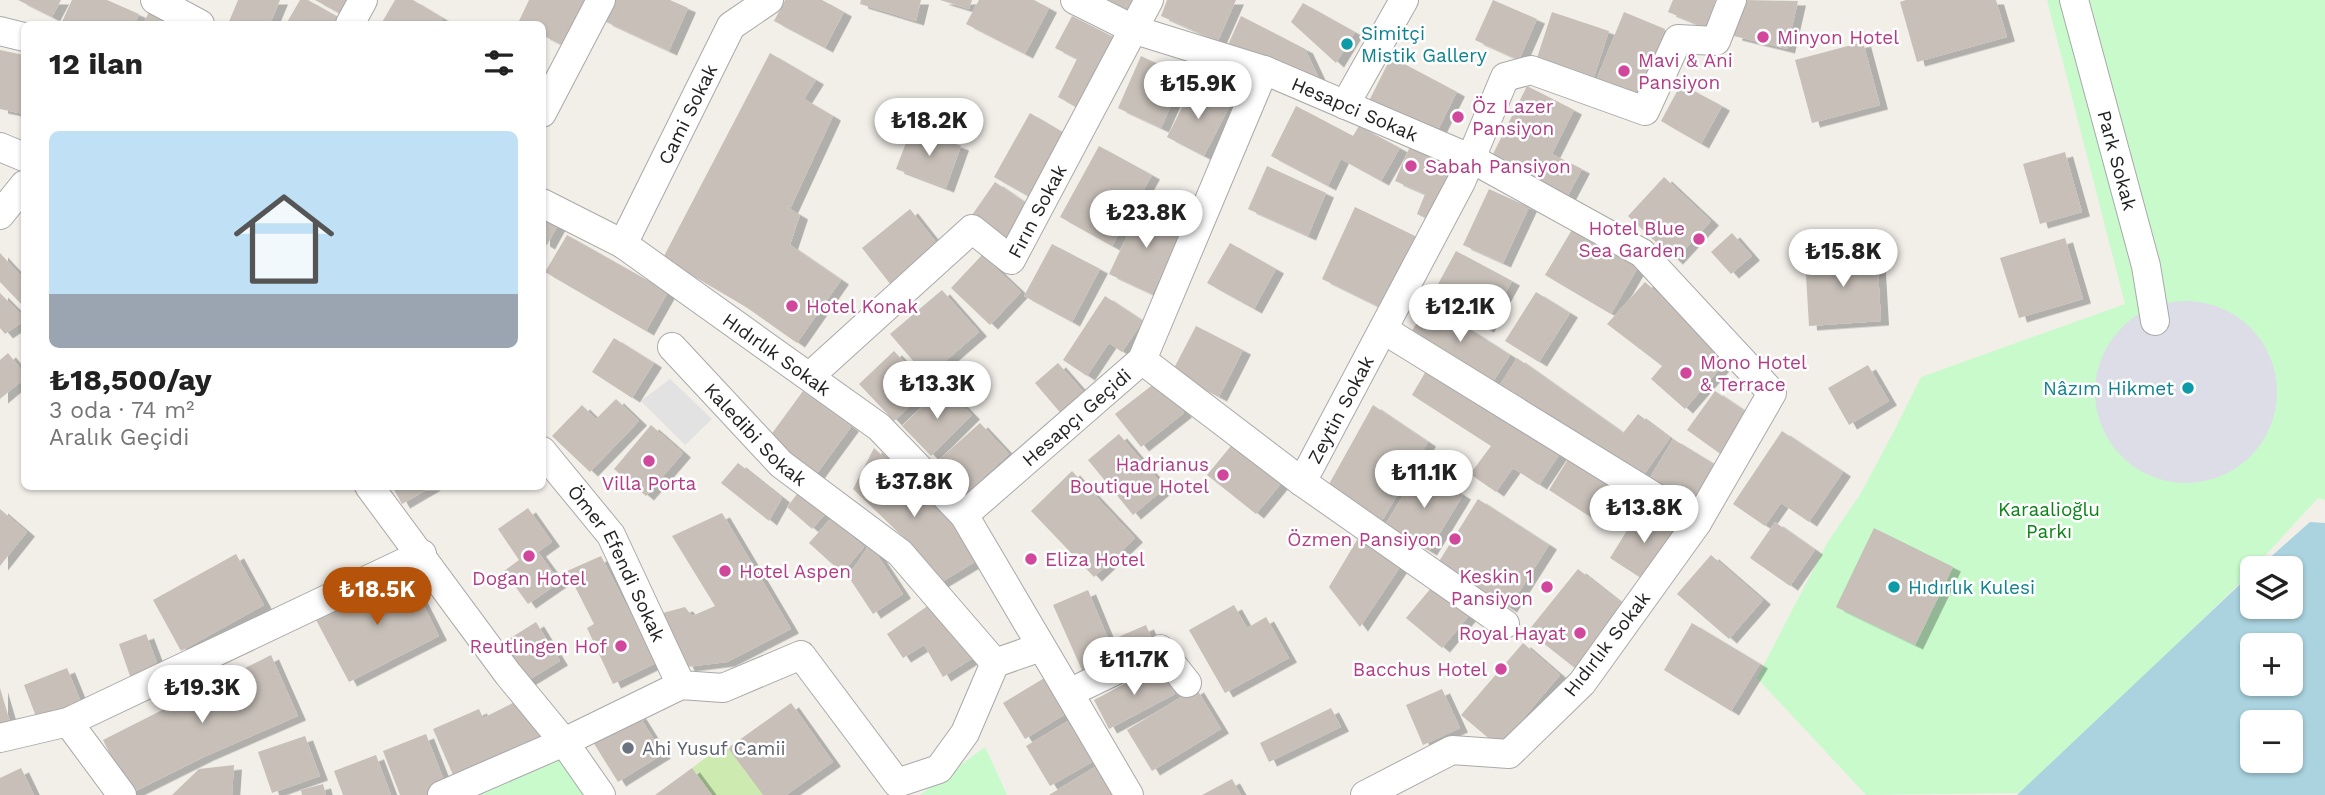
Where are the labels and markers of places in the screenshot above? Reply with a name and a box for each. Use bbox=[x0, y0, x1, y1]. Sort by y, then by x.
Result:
place label: Simitçi Mistik Gallery bbox=[1361, 22, 1487, 67]
place label: Minyon Hotel bbox=[1777, 26, 1899, 49]
marker: Minyon Hotel bbox=[1755, 29, 1771, 45]
marker: Simitçi Mistik Gallery bbox=[1339, 36, 1355, 52]
place label: Mavi & Ani Pansiyon bbox=[1638, 49, 1733, 94]
pin: ₺15.9K bbox=[1141, 61, 1255, 121]
marker: Mavi & Ani Pansiyon bbox=[1616, 63, 1632, 79]
place label: Öz Lazer Pansiyon bbox=[1472, 95, 1554, 140]
pin: ₺18.2K bbox=[872, 99, 986, 158]
marker: Öz Lazer Pansiyon bbox=[1450, 109, 1466, 125]
place label: Sabah Pansiyon bbox=[1425, 155, 1571, 178]
marker: Sabah Pansiyon bbox=[1403, 158, 1419, 174]
pin: ₺23.8K bbox=[1089, 190, 1203, 250]
place label: Hotel Blue Sea Garden bbox=[1578, 217, 1685, 262]
pin: ₺15.8K bbox=[1786, 230, 1900, 289]
marker: Hotel Blue Sea Garden bbox=[1691, 231, 1707, 247]
pin: ₺12.1K bbox=[1403, 284, 1517, 344]
place label: Hotel Konak bbox=[806, 295, 918, 318]
marker: Hotel Konak bbox=[784, 298, 800, 314]
place label: Mono Hotel & Terrace bbox=[1700, 351, 1807, 396]
pin: ₺13.3K bbox=[880, 362, 994, 421]
marker: Mono Hotel & Terrace bbox=[1678, 365, 1694, 381]
place label: Nâzım Hikmet bbox=[2043, 377, 2174, 400]
marker: Nâzım Hikmet bbox=[2180, 380, 2196, 396]
pin: ₺11.1K bbox=[1367, 450, 1481, 510]
marker: Villa Porta bbox=[641, 453, 657, 469]
place label: Hadrianus Boutique Hotel bbox=[1070, 453, 1209, 498]
pin: ₺37.8K bbox=[857, 460, 971, 519]
marker: Hadrianus Boutique Hotel bbox=[1215, 467, 1231, 483]
place label: Villa Porta bbox=[602, 472, 696, 495]
pin: ₺13.8K bbox=[1587, 486, 1701, 545]
place label: Özmen Pansiyon bbox=[1287, 528, 1441, 551]
marker: Özmen Pansiyon bbox=[1447, 531, 1463, 547]
marker: Dogan Hotel bbox=[521, 548, 537, 564]
place label: Eliza Hotel bbox=[1045, 548, 1145, 571]
marker: Eliza Hotel bbox=[1023, 551, 1039, 567]
place label: Hotel Aspen bbox=[739, 560, 851, 583]
marker: Hotel Aspen bbox=[717, 563, 733, 579]
place label: Keskin 1 Pansiyon bbox=[1451, 565, 1533, 610]
place label: Dogan Hotel bbox=[472, 567, 586, 590]
pin: ₺18.5K bbox=[320, 568, 434, 627]
place label: Hıdırlık Kulesi bbox=[1908, 576, 2035, 599]
marker: Keskin 1 Pansiyon bbox=[1539, 579, 1555, 595]
marker: Hıdırlık Kulesi bbox=[1886, 579, 1902, 595]
place label: Royal Hayat bbox=[1459, 622, 1566, 645]
marker: Royal Hayat bbox=[1572, 625, 1588, 641]
place label: Reutlingen Hof bbox=[470, 635, 608, 658]
marker: Reutlingen Hof bbox=[613, 638, 629, 654]
pin: ₺11.7K bbox=[1077, 638, 1191, 697]
place label: Bacchus Hotel bbox=[1353, 658, 1487, 681]
marker: Bacchus Hotel bbox=[1493, 661, 1509, 677]
pin: ₺19.3K bbox=[145, 666, 259, 725]
place label: Ahi Yusuf Camii bbox=[642, 737, 786, 760]
marker: Ahi Yusuf Camii bbox=[620, 740, 636, 756]

